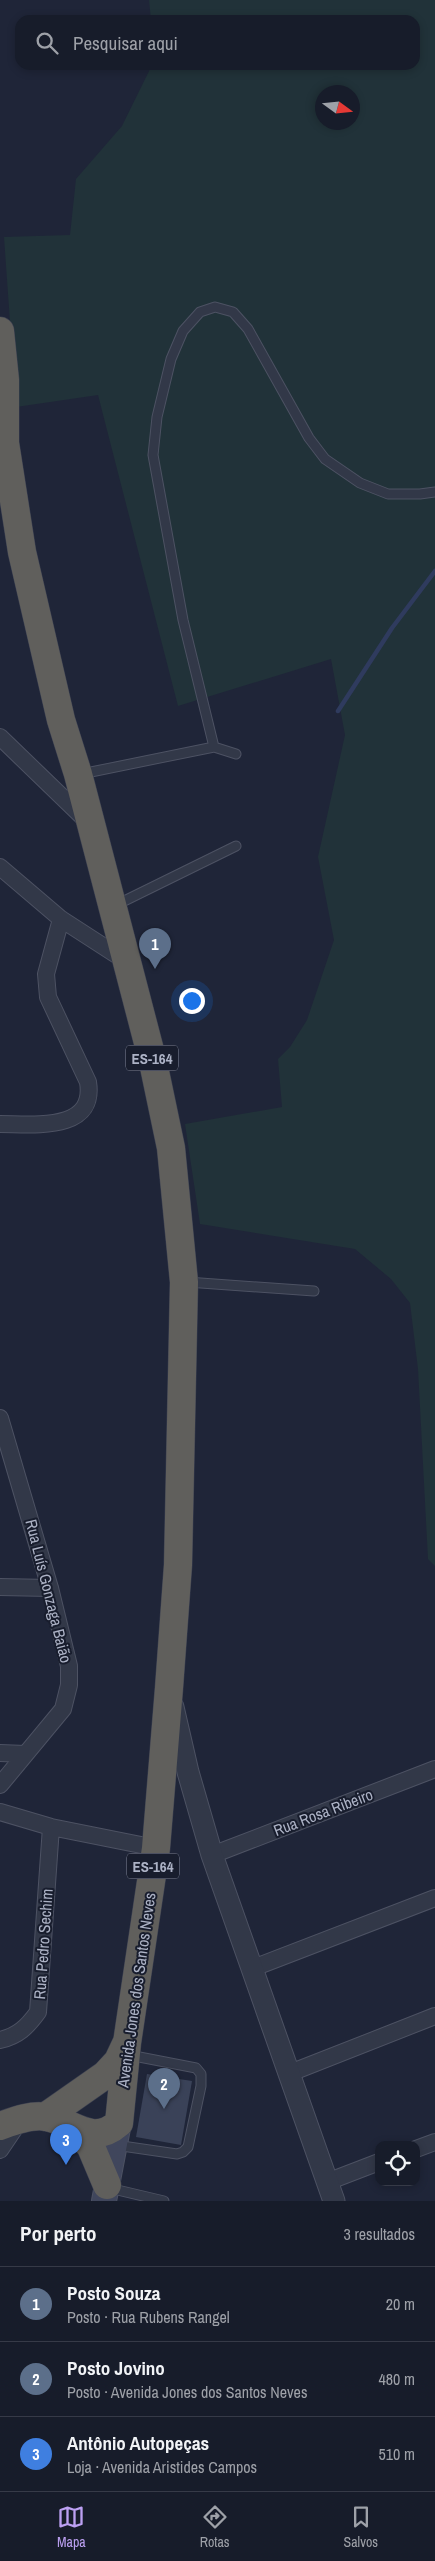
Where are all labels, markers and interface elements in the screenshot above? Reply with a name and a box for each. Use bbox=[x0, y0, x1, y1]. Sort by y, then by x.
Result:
search box bbox=[15, 15, 420, 70]
icon: search bbox=[33, 29, 61, 57]
text: Pesquisar aqui bbox=[73, 30, 178, 56]
north arrow bbox=[315, 85, 360, 130]
pin: 1 bbox=[139, 928, 171, 969]
your location bbox=[179, 988, 205, 1014]
road number: ES-164 bbox=[126, 1046, 178, 1070]
street label: Rua Luís Gonzaga Baião bbox=[21, 1517, 77, 1665]
street label: Rua Rosa Ribeiro bbox=[270, 1783, 376, 1841]
road number: ES-164 bbox=[127, 1854, 179, 1878]
street label: Rua Pedro Sechim bbox=[28, 1888, 58, 2000]
street label: Avenida Jones dos Santos Neves bbox=[111, 1891, 161, 2090]
pin: 2 bbox=[148, 2068, 180, 2109]
pin: 3 bbox=[50, 2124, 82, 2165]
map controls bbox=[375, 2141, 420, 2186]
button: locate bbox=[375, 2141, 420, 2186]
text: Por perto bbox=[20, 2219, 97, 2248]
text: 3 resultados bbox=[344, 2223, 415, 2245]
text: Posto Souza bbox=[67, 2280, 161, 2306]
text: 1 bbox=[32, 2293, 40, 2315]
text: 20 m bbox=[386, 2293, 415, 2315]
text: Posto · Rua Rubens Rangel bbox=[67, 2306, 230, 2328]
text: Posto Jovino bbox=[67, 2355, 165, 2381]
text: 2 bbox=[32, 2368, 40, 2390]
text: 480 m bbox=[379, 2368, 415, 2390]
text: Posto · Avenida Jones dos Santos Neves bbox=[67, 2381, 307, 2403]
text: Antônio Autopeças bbox=[67, 2430, 209, 2456]
text: 3 bbox=[32, 2443, 40, 2465]
text: 510 m bbox=[379, 2443, 415, 2465]
text: Loja · Avenida Aristides Campos bbox=[67, 2456, 257, 2478]
tab: Mapa bbox=[57, 2503, 86, 2551]
tab: Rotas bbox=[200, 2503, 230, 2551]
tab: Salvos bbox=[344, 2503, 378, 2551]

